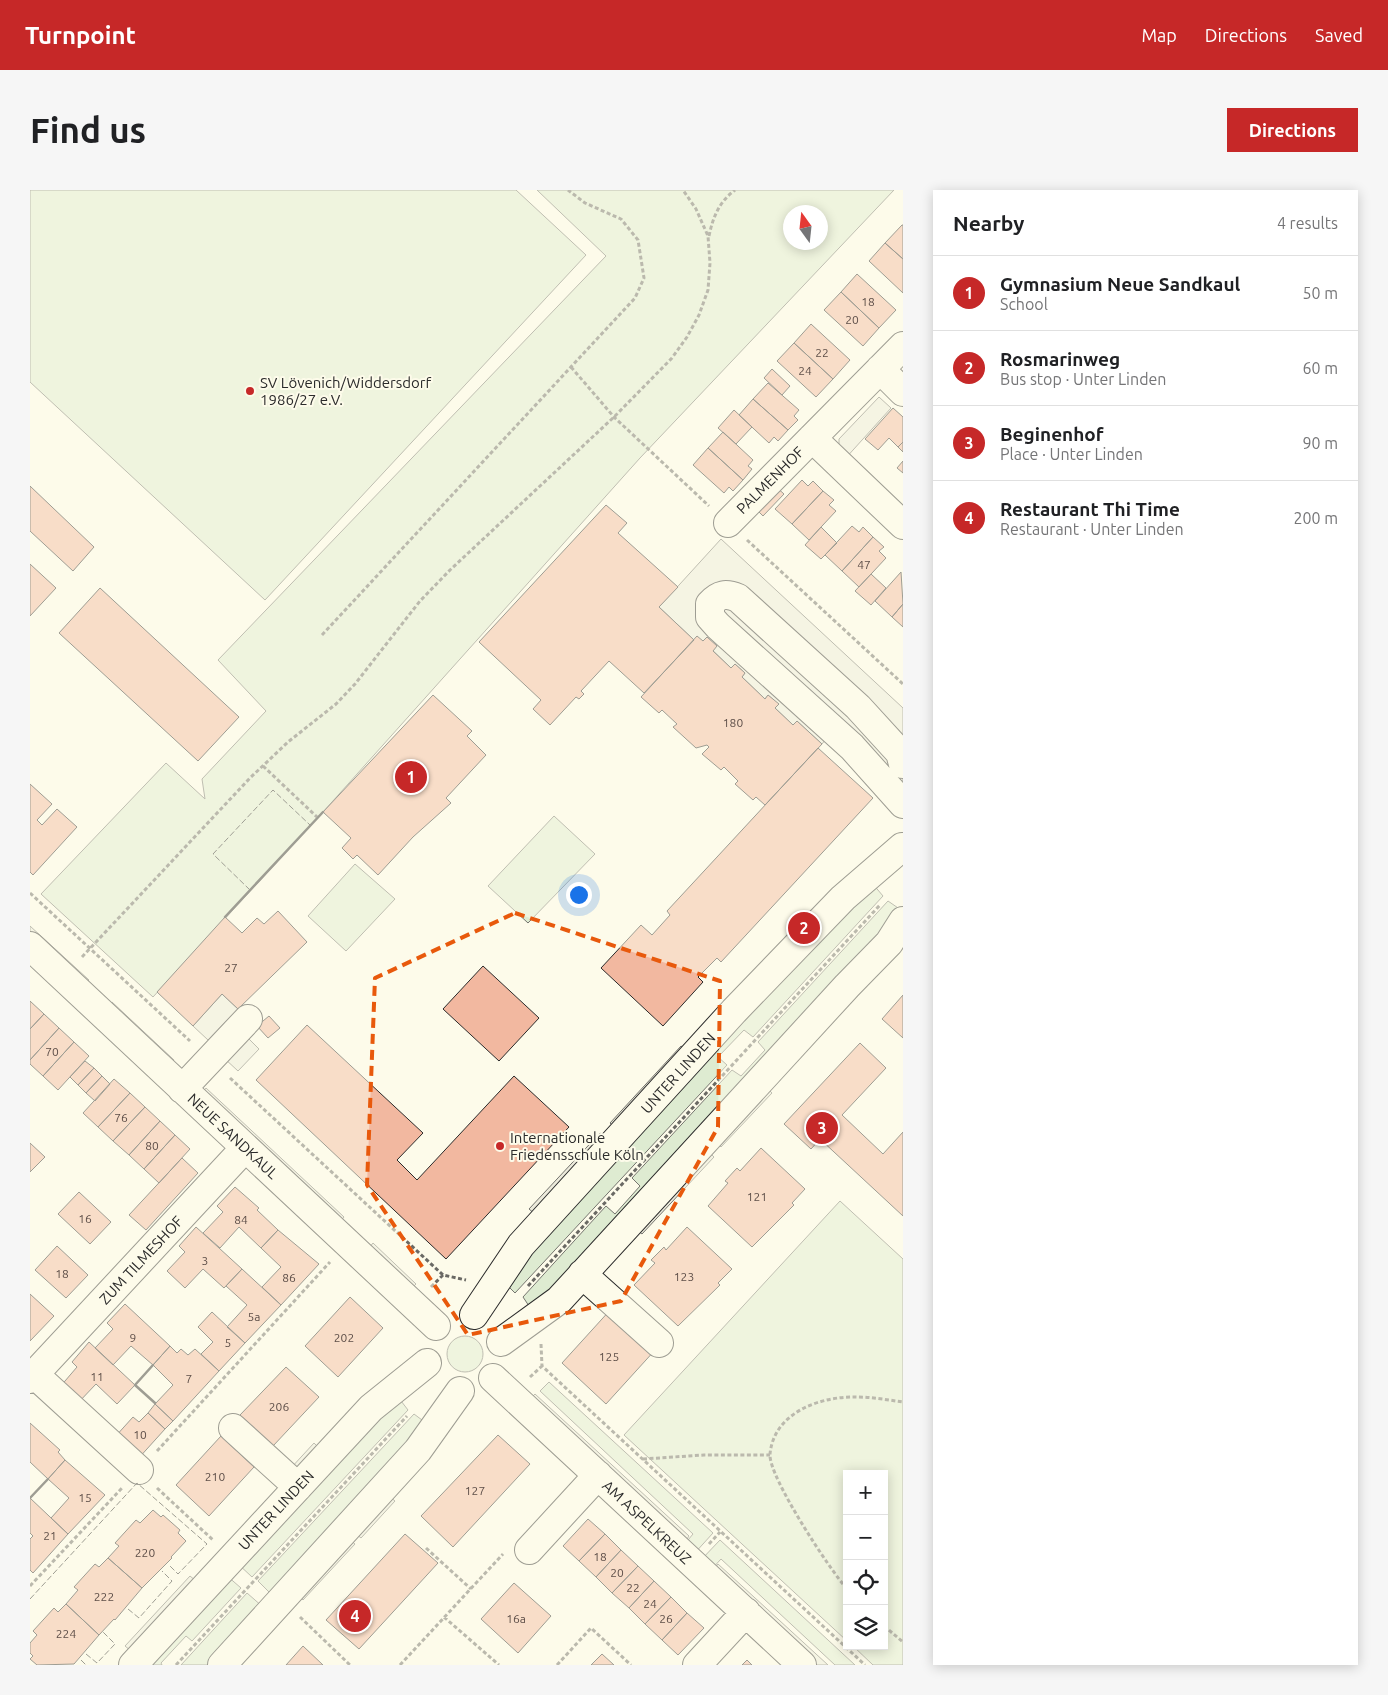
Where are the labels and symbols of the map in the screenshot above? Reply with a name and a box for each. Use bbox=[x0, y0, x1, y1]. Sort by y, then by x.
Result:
north arrow bbox=[783, 205, 828, 250]
house number: 18 bbox=[861, 295, 875, 308]
house number: 20 bbox=[845, 313, 859, 326]
house number: 22 bbox=[815, 346, 829, 359]
house number: 24 bbox=[798, 364, 812, 377]
place label: SV Lövenich/Widdersdorf 1986/27 e.V. bbox=[260, 374, 431, 408]
marker: SV Lövenich/Widdersdorf 1986/27 e.V. bbox=[244, 385, 256, 397]
street label: PALMENHOF bbox=[733, 443, 807, 517]
house number: 47 bbox=[857, 558, 871, 571]
house number: 180 bbox=[723, 716, 743, 729]
pin: 1 bbox=[395, 758, 427, 796]
your location bbox=[566, 882, 592, 908]
pin: 2 bbox=[788, 909, 820, 947]
house number: 27 bbox=[224, 961, 238, 974]
street label: UNTER LINDEN bbox=[637, 1029, 719, 1117]
house number: 70 bbox=[45, 1045, 59, 1058]
street label: NEUE SANDKAUL bbox=[184, 1090, 282, 1182]
pin: 3 bbox=[806, 1109, 838, 1147]
house number: 76 bbox=[114, 1111, 128, 1124]
place label: Internationale Friedensschule Köln bbox=[510, 1129, 644, 1163]
house number: 80 bbox=[145, 1139, 159, 1152]
marker: Internationale Friedensschule Köln bbox=[494, 1140, 506, 1152]
house number: 121 bbox=[747, 1190, 767, 1203]
house number: 16 bbox=[78, 1212, 92, 1225]
street label: ZUM TILMESHOF bbox=[96, 1212, 186, 1308]
house number: 84 bbox=[234, 1213, 248, 1226]
house number: 3 bbox=[202, 1254, 208, 1267]
house number: 18 bbox=[55, 1267, 69, 1280]
house number: 123 bbox=[674, 1270, 694, 1283]
house number: 86 bbox=[282, 1271, 296, 1284]
house number: 5a bbox=[248, 1310, 260, 1323]
house number: 9 bbox=[130, 1331, 136, 1344]
house number: 202 bbox=[334, 1331, 354, 1344]
house number: 5 bbox=[225, 1336, 231, 1349]
house number: 125 bbox=[599, 1350, 619, 1363]
house number: 11 bbox=[90, 1370, 104, 1383]
house number: 7 bbox=[186, 1372, 192, 1385]
house number: 206 bbox=[269, 1400, 289, 1413]
house number: 10 bbox=[133, 1428, 147, 1441]
street label: UNTER LINDEN bbox=[235, 1467, 317, 1553]
house number: 210 bbox=[205, 1470, 225, 1483]
street label: AM ASPELKREUZ bbox=[599, 1477, 695, 1567]
house number: 127 bbox=[465, 1484, 485, 1497]
house number: 15 bbox=[78, 1491, 92, 1504]
house number: 21 bbox=[43, 1529, 57, 1542]
house number: 220 bbox=[135, 1546, 155, 1559]
house number: 18 bbox=[593, 1550, 607, 1563]
house number: 20 bbox=[610, 1566, 624, 1579]
house number: 22 bbox=[626, 1581, 640, 1594]
house number: 222 bbox=[94, 1590, 114, 1603]
pin: 4 bbox=[339, 1597, 371, 1635]
house number: 24 bbox=[643, 1597, 657, 1610]
house number: 16a bbox=[506, 1612, 526, 1625]
house number: 26 bbox=[659, 1612, 673, 1625]
house number: 224 bbox=[56, 1627, 76, 1640]

